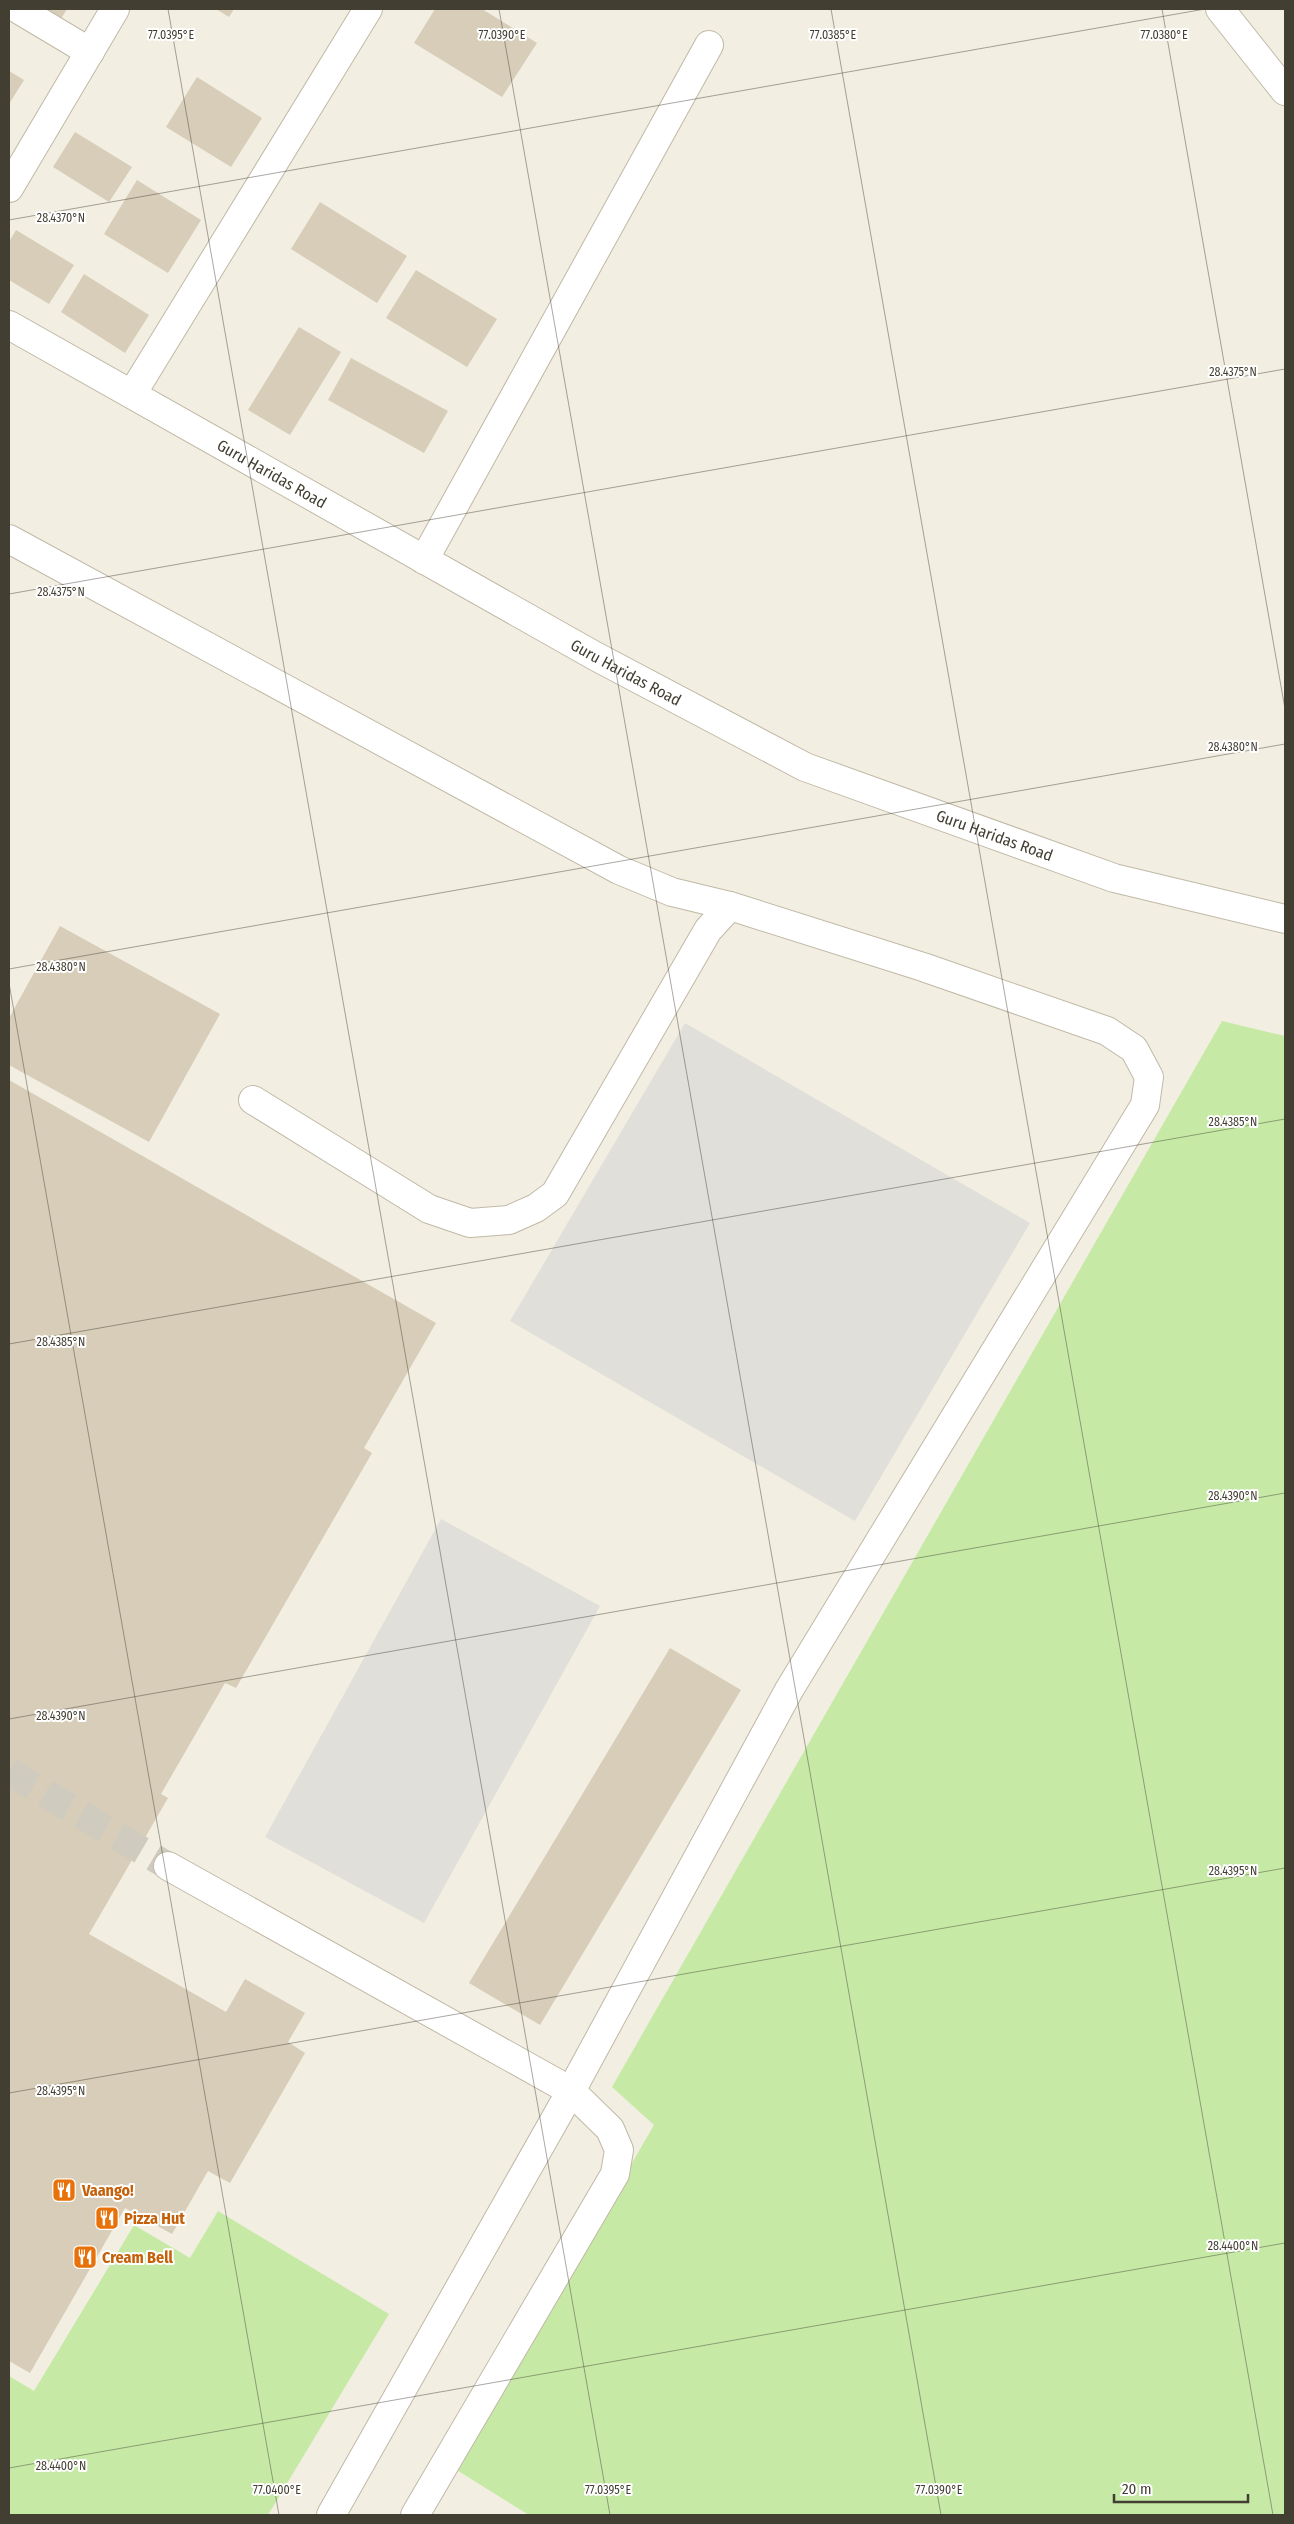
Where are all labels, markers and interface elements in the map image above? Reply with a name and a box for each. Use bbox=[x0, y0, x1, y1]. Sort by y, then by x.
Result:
text: 77.0395°E bbox=[148, 28, 194, 42]
text: 77.0390°E bbox=[479, 28, 526, 42]
text: 77.0385°E bbox=[810, 28, 857, 42]
text: 77.0380°E bbox=[1140, 28, 1188, 42]
text: 28.4370°N bbox=[37, 211, 85, 225]
text: 28.4375°N bbox=[1209, 365, 1257, 379]
street label: Guru Haridas Road bbox=[214, 436, 330, 512]
text: 28.4375°N bbox=[37, 585, 85, 599]
street label: Guru Haridas Road bbox=[567, 635, 684, 710]
text: 28.4380°N bbox=[1208, 740, 1258, 754]
street label: Guru Haridas Road bbox=[934, 806, 1055, 865]
text: 28.4380°N bbox=[36, 960, 86, 974]
text: 28.4385°N bbox=[1209, 1115, 1257, 1129]
text: 28.4385°N bbox=[37, 1335, 85, 1349]
text: 28.4390°N bbox=[1208, 1489, 1258, 1503]
text: 28.4390°N bbox=[36, 1709, 86, 1723]
text: 28.4395°N bbox=[1209, 1864, 1257, 1878]
text: 28.4395°N bbox=[37, 2084, 85, 2098]
restaurant icon: Vaango! bbox=[51, 2177, 77, 2203]
place label: Vaango! bbox=[81, 2181, 134, 2200]
restaurant icon: Pizza Hut bbox=[94, 2205, 120, 2231]
place label: Pizza Hut bbox=[124, 2209, 185, 2228]
text: 28.4400°N bbox=[1208, 2239, 1258, 2253]
restaurant icon: Cream Bell bbox=[72, 2244, 98, 2270]
place label: Cream Bell bbox=[102, 2248, 173, 2267]
text: 28.4400°N bbox=[36, 2459, 86, 2473]
scale bar bbox=[1114, 2472, 1248, 2504]
text: 20 m bbox=[1122, 2480, 1152, 2498]
text: 77.0400°E bbox=[253, 2483, 301, 2497]
text: 77.0395°E bbox=[585, 2483, 631, 2497]
text: 77.0390°E bbox=[916, 2483, 963, 2497]

